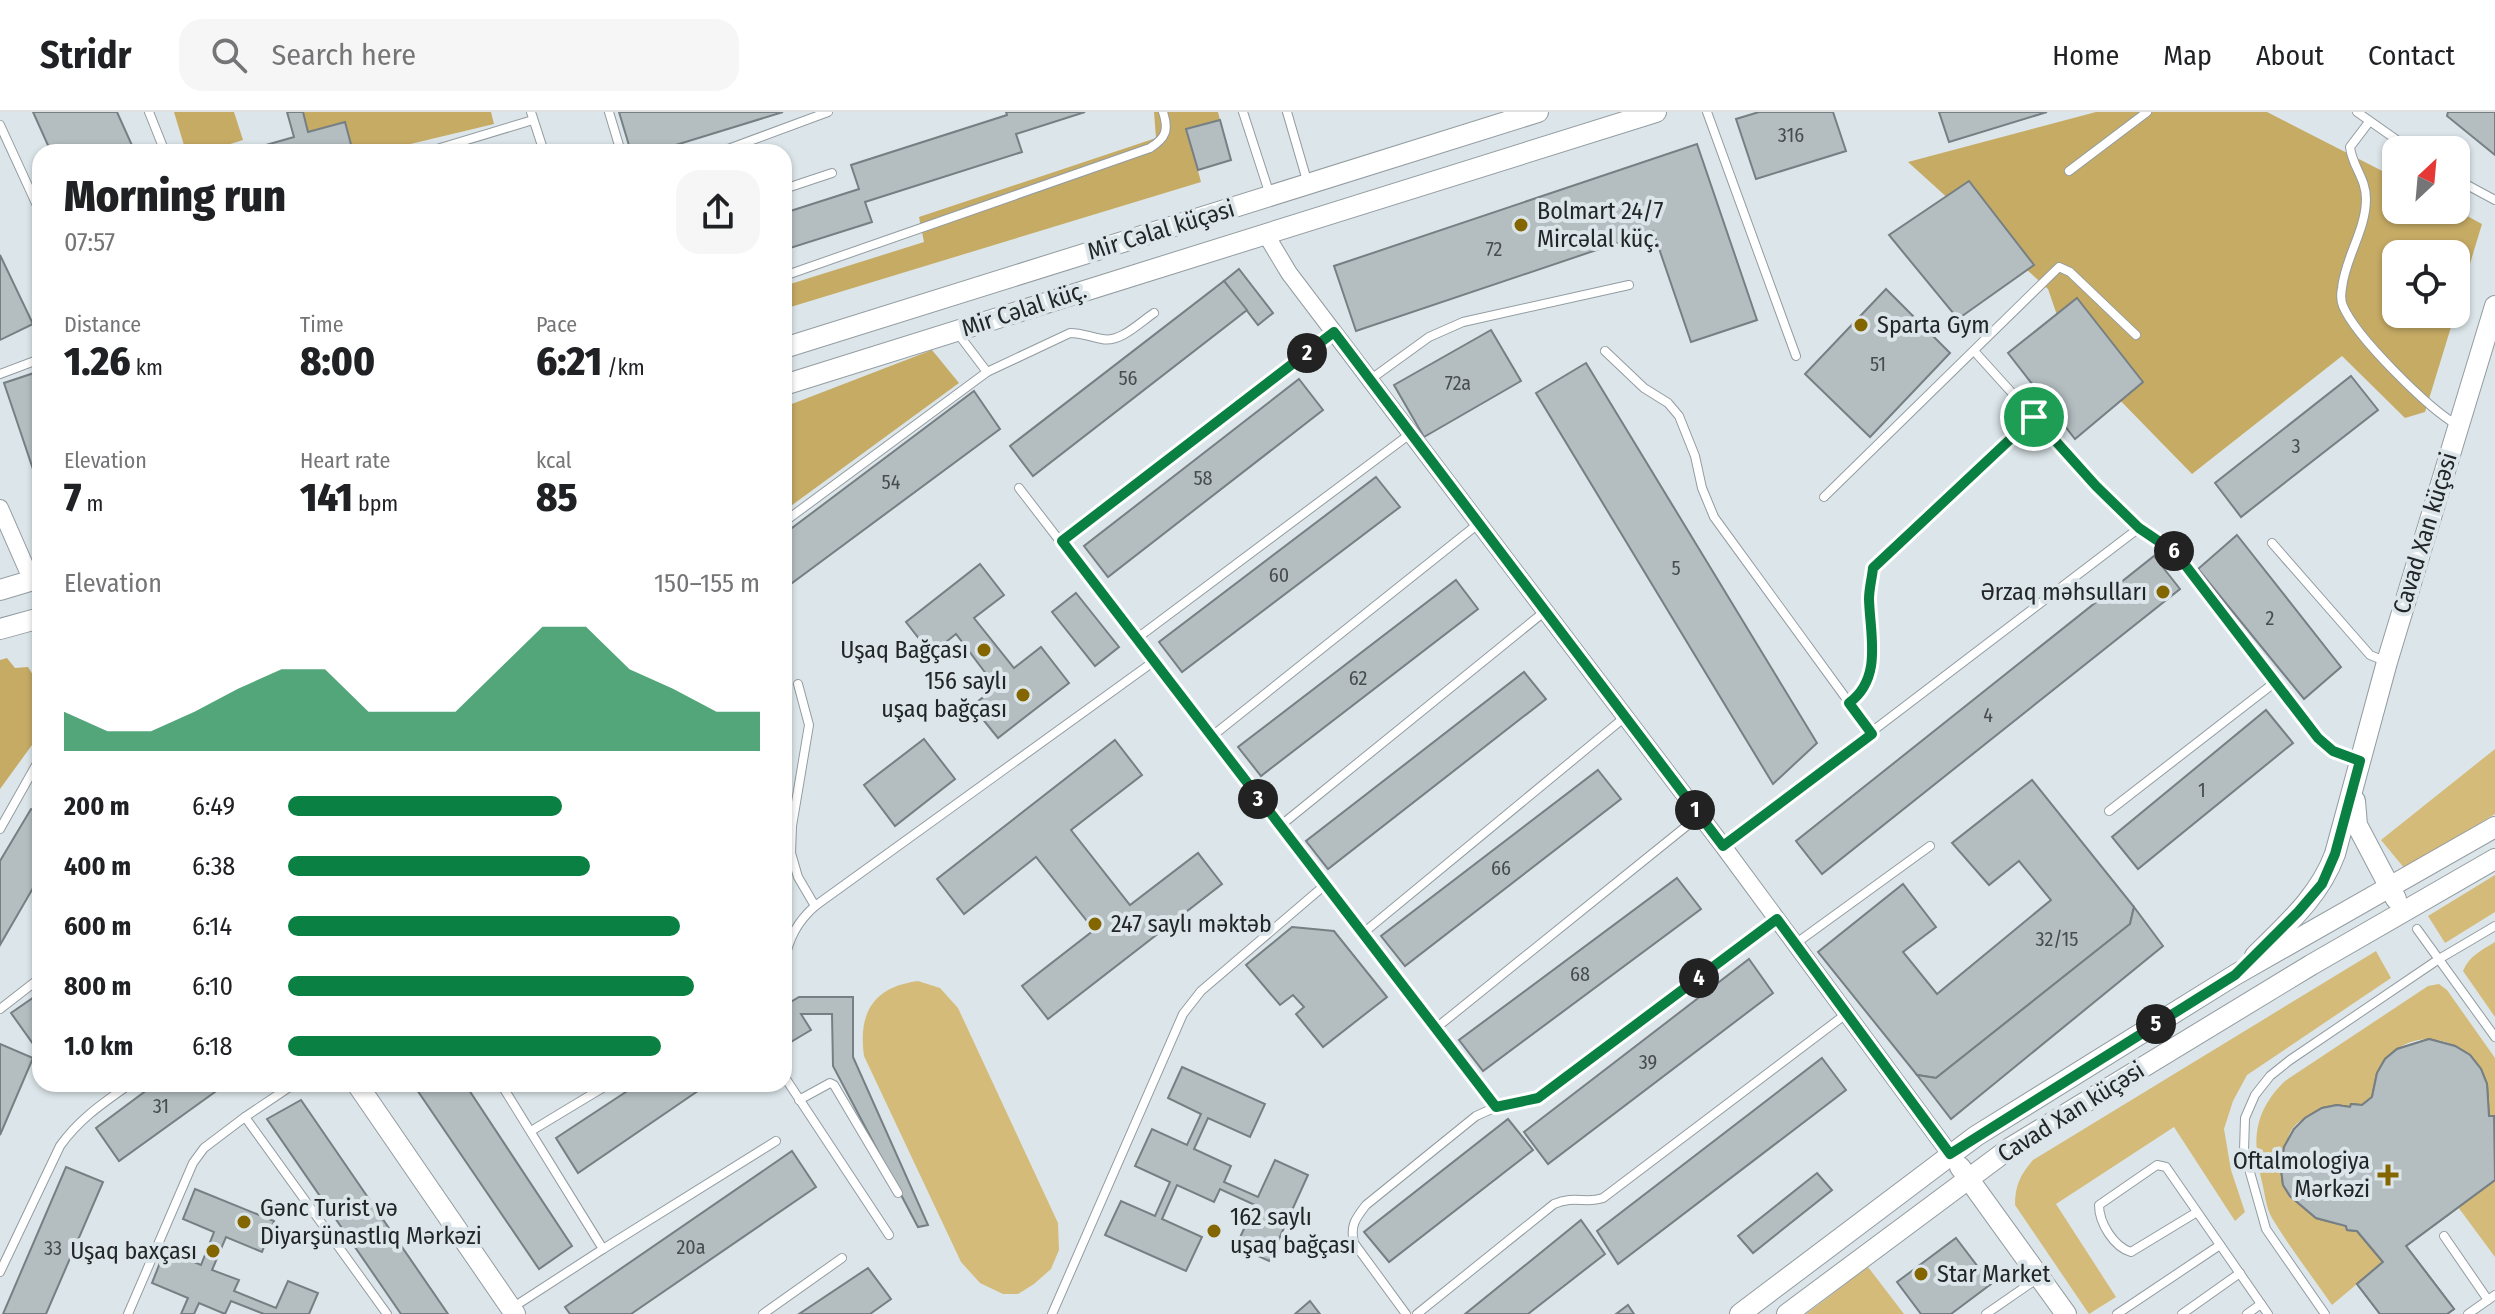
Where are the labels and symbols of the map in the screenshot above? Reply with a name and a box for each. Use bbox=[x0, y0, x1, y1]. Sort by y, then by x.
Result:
house number: 316 bbox=[1778, 123, 1804, 147]
north arrow bbox=[2382, 136, 2470, 224]
street label: Mir Cəlal küçəsi bbox=[1084, 194, 1238, 266]
place label: Bolmart 24/7 Mircәlal küç. bbox=[1537, 197, 1664, 253]
marker: Bolmart 24/7 Mircәlal küç. bbox=[1512, 216, 1530, 234]
house number: 72 bbox=[1486, 237, 1503, 261]
street label: Mir Cəlal küç. bbox=[958, 276, 1090, 342]
place label: Sparta Gym bbox=[1877, 311, 1990, 339]
marker: Sparta Gym bbox=[1852, 316, 1870, 334]
pin: 2 bbox=[1287, 333, 1327, 373]
house number: 51 bbox=[1870, 352, 1886, 376]
house number: 56 bbox=[1118, 366, 1138, 390]
house number: 72a bbox=[1445, 371, 1471, 395]
pin bbox=[2000, 383, 2068, 451]
house number: 3 bbox=[2291, 434, 2301, 458]
street label: Cavad Xan küçəsi bbox=[2387, 449, 2463, 617]
house number: 58 bbox=[1193, 466, 1213, 490]
house number: 54 bbox=[882, 470, 901, 494]
pin: 6 bbox=[2154, 531, 2194, 571]
house number: 5 bbox=[1671, 556, 1681, 580]
house number: 60 bbox=[1269, 563, 1289, 587]
place label: Ərzaq məhsulları bbox=[1981, 578, 2147, 606]
marker: Ərzaq məhsulları bbox=[2154, 583, 2172, 601]
house number: 2 bbox=[2266, 606, 2275, 630]
place label: Uşaq Bağçası bbox=[840, 636, 968, 664]
marker: Uşaq Bağçası bbox=[975, 641, 993, 659]
house number: 62 bbox=[1349, 666, 1367, 690]
place label: 156 saylı uşaq bağçası bbox=[881, 667, 1007, 723]
marker: 156 saylı uşaq bağçası bbox=[1014, 686, 1032, 704]
house number: 4 bbox=[1983, 703, 1993, 727]
house number: 1 bbox=[2198, 778, 2206, 802]
pin: 3 bbox=[1238, 779, 1278, 819]
pin: 1 bbox=[1675, 790, 1715, 830]
house number: 66 bbox=[1491, 856, 1511, 880]
place label: 247 saylı məktəb bbox=[1111, 910, 1272, 938]
marker: 247 saylı məktəb bbox=[1086, 915, 1104, 933]
house number: 32/15 bbox=[2036, 927, 2078, 951]
pin: 4 bbox=[1679, 958, 1719, 998]
house number: 68 bbox=[1570, 962, 1590, 986]
pin: 5 bbox=[2136, 1004, 2176, 1044]
house number: 39 bbox=[1639, 1050, 1657, 1074]
street label: Cavad Xan küçəsi bbox=[1993, 1056, 2149, 1168]
house number: 31 bbox=[153, 1094, 169, 1118]
place label: Oftalmologiya Mərkəzi bbox=[2233, 1147, 2370, 1203]
marker: Oftalmologiya Mərkəzi bbox=[2377, 1164, 2399, 1186]
place label: Gənc Turist və Diyarşünastlıq Mərkəzi bbox=[260, 1194, 482, 1250]
place label: 162 saylı uşaq bağçası bbox=[1230, 1203, 1356, 1259]
marker: Gənc Turist və Diyarşünastlıq Mərkəzi bbox=[235, 1213, 253, 1231]
marker: 162 saylı uşaq bağçası bbox=[1205, 1222, 1223, 1240]
house number: 20a bbox=[676, 1235, 706, 1259]
house number: 33 bbox=[44, 1236, 62, 1260]
place label: Uşaq baxçası bbox=[70, 1237, 197, 1265]
marker: Uşaq baxçası bbox=[204, 1242, 222, 1260]
place label: Star Market bbox=[1937, 1260, 2050, 1288]
marker: Star Market bbox=[1912, 1265, 1930, 1283]

